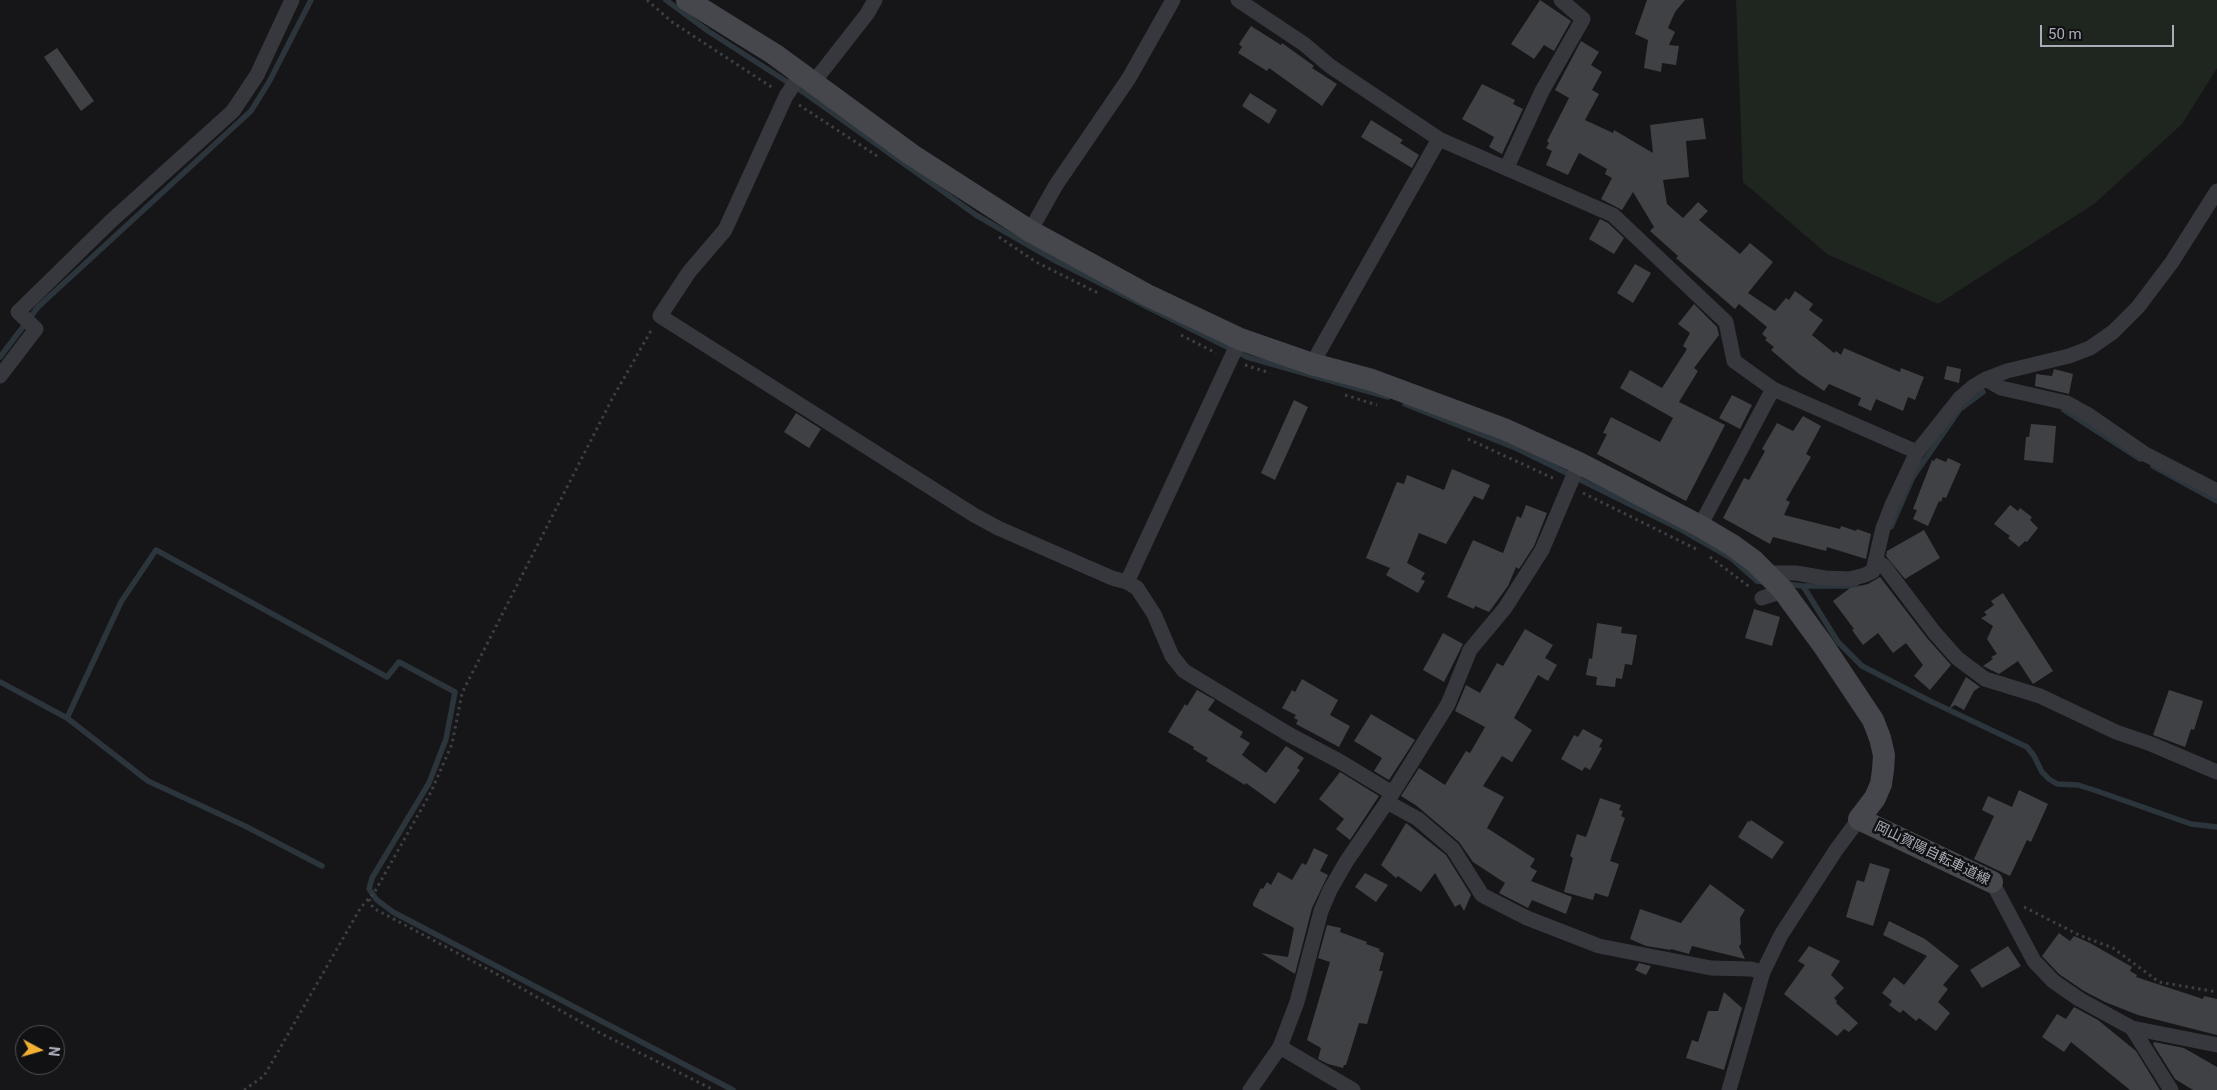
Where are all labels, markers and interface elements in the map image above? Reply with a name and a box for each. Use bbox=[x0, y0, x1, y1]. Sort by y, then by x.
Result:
scale bar bbox=[2042, 15, 2176, 47]
text: 50 m bbox=[2048, 25, 2082, 43]
street label: 岡山賀陽自転車道線 bbox=[1872, 819, 1992, 889]
north arrow bbox=[15, 1025, 65, 1075]
text: N bbox=[45, 1046, 62, 1057]

